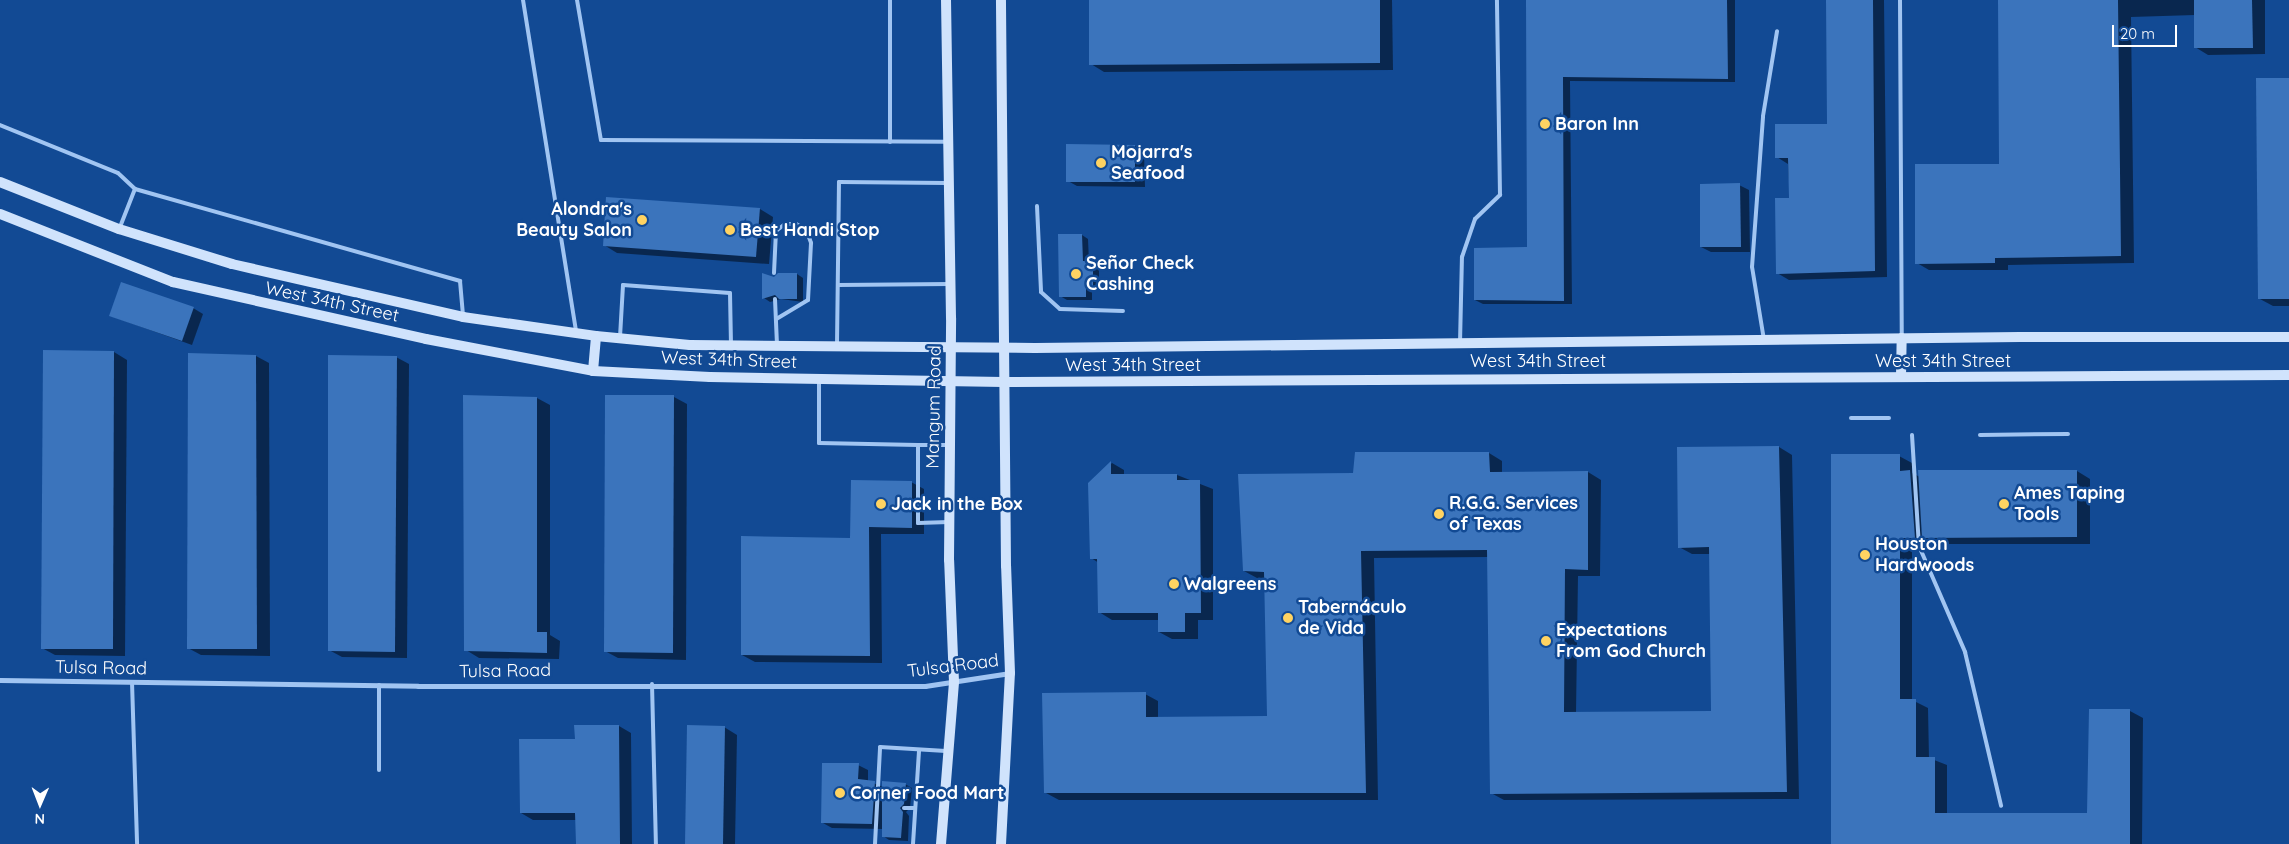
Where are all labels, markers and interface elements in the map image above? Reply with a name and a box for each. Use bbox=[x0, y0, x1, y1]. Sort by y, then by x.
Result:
scale bar bbox=[2114, 15, 2179, 47]
text: 20 m bbox=[2120, 24, 2155, 43]
place label: Baron Inn bbox=[1555, 113, 1639, 135]
marker: Baron Inn bbox=[1539, 118, 1551, 130]
place label: Mojarra's Seafood bbox=[1111, 142, 1192, 184]
marker: Mojarra's Seafood bbox=[1095, 157, 1107, 169]
place label: Alondra's Beauty Salon bbox=[516, 199, 632, 242]
marker: Alondra's Beauty Salon bbox=[636, 214, 648, 226]
place label: Best Handi Stop bbox=[740, 219, 880, 241]
marker: Best Handi Stop bbox=[724, 224, 736, 236]
place label: Señor Check Cashing bbox=[1086, 253, 1194, 296]
marker: Señor Check Cashing bbox=[1070, 268, 1082, 280]
street label: West 34th Street bbox=[263, 277, 401, 327]
street label: Mangum Road bbox=[922, 345, 946, 469]
street label: West 34th Street bbox=[661, 347, 797, 373]
street label: West 34th Street bbox=[1470, 350, 1606, 372]
street label: West 34th Street bbox=[1875, 350, 2011, 372]
street label: West 34th Street bbox=[1065, 354, 1201, 376]
place label: Ames Taping Tools bbox=[2014, 483, 2125, 526]
place label: Jack in the Box bbox=[891, 493, 1022, 515]
place label: R.G.G. Services of Texas bbox=[1449, 493, 1578, 536]
marker: Jack in the Box bbox=[875, 498, 887, 510]
marker: Ames Taping Tools bbox=[1998, 498, 2010, 510]
marker: R.G.G. Services of Texas bbox=[1433, 508, 1445, 520]
place label: Houston Hardwoods bbox=[1875, 534, 1974, 576]
marker: Houston Hardwoods bbox=[1859, 549, 1871, 561]
place label: Walgreens bbox=[1184, 573, 1276, 595]
marker: Walgreens bbox=[1168, 578, 1180, 590]
place label: Tabernáculo de Vida bbox=[1298, 597, 1406, 640]
marker: Tabernáculo de Vida bbox=[1282, 612, 1294, 624]
place label: Expectations From God Church bbox=[1556, 620, 1706, 662]
marker: Expectations From God Church bbox=[1540, 635, 1552, 647]
street label: Tulsa Road bbox=[906, 650, 1000, 682]
street label: Tulsa Road bbox=[55, 656, 147, 680]
street label: Tulsa Road bbox=[459, 659, 551, 683]
north arrow bbox=[15, 779, 65, 829]
place label: Corner Food Mart bbox=[850, 782, 1004, 804]
marker: Corner Food Mart bbox=[834, 787, 846, 799]
text: N bbox=[34, 810, 45, 828]

